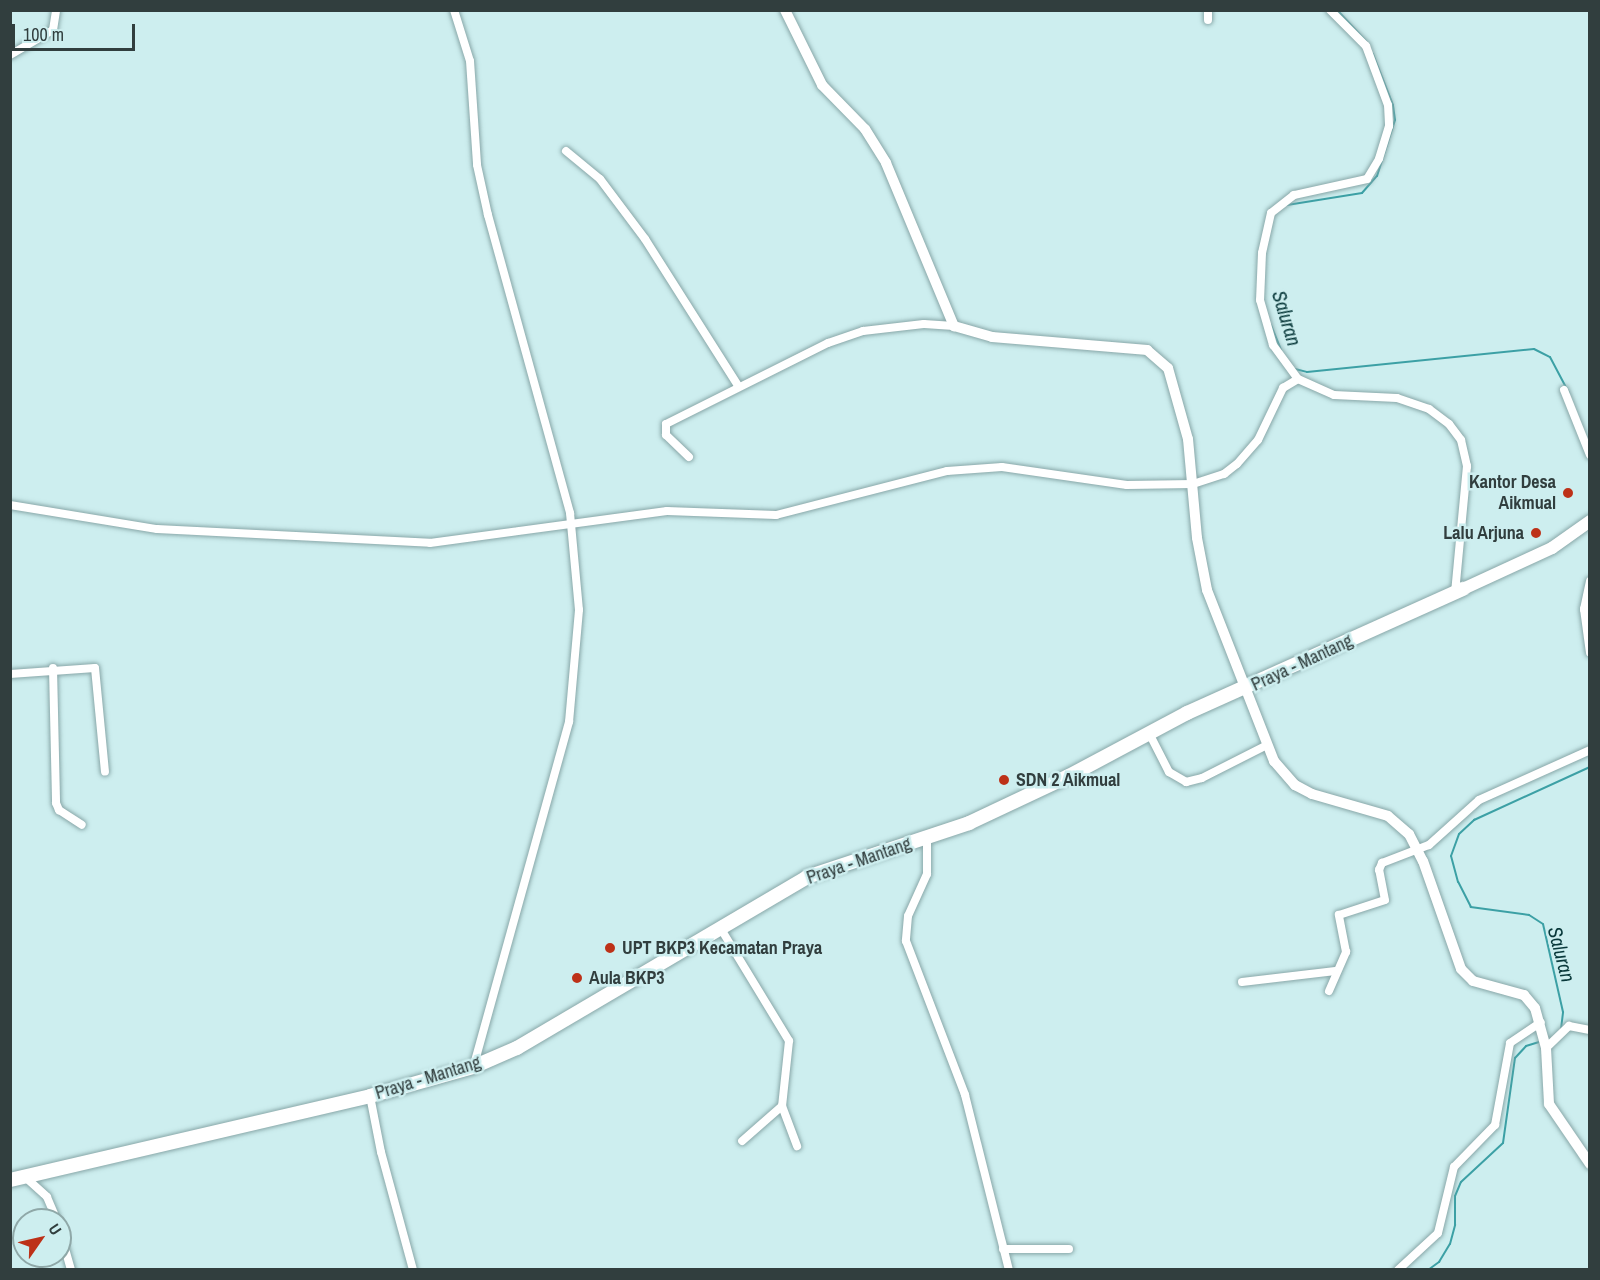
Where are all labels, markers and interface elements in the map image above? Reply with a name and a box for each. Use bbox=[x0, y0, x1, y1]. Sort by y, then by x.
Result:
scale bar bbox=[15, 12, 138, 50]
text: 100 m bbox=[23, 22, 64, 47]
water label: Saluran bbox=[1267, 287, 1307, 349]
place label: Kantor Desa Aikmual bbox=[1469, 472, 1556, 514]
marker: Kantor Desa Aikmual bbox=[1561, 486, 1575, 500]
place label: Lalu Arjuna bbox=[1443, 522, 1524, 544]
marker: Lalu Arjuna bbox=[1529, 526, 1543, 540]
street label: Praya - Mantang bbox=[1248, 630, 1356, 696]
place label: SDN 2 Aikmual bbox=[1016, 769, 1121, 791]
marker: SDN 2 Aikmual bbox=[997, 773, 1011, 787]
street label: Praya - Mantang bbox=[804, 833, 914, 889]
water label: Saluran bbox=[1543, 924, 1581, 984]
place label: UPT BKP3 Kecamatan Praya bbox=[622, 937, 822, 959]
marker: UPT BKP3 Kecamatan Praya bbox=[603, 941, 617, 955]
place label: Aula BKP3 bbox=[589, 967, 664, 989]
marker: Aula BKP3 bbox=[570, 971, 584, 985]
street label: Praya - Mantang bbox=[373, 1052, 483, 1104]
north arrow bbox=[12, 1208, 72, 1268]
text: U bbox=[43, 1219, 67, 1239]

